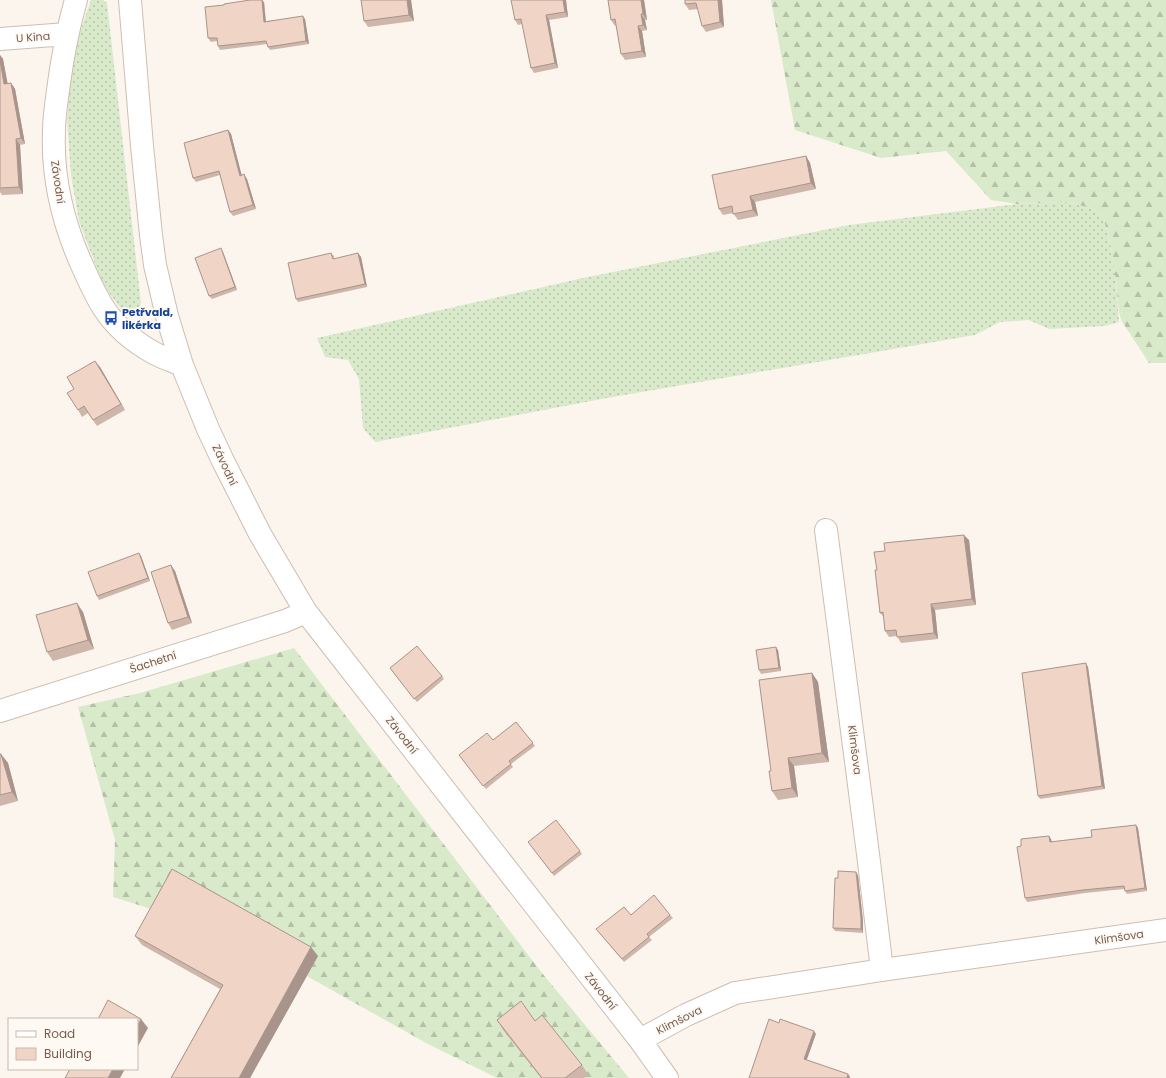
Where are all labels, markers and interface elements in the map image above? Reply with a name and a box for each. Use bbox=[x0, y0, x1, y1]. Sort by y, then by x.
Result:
street label: U Kina bbox=[15, 28, 51, 46]
street label: Závodní bbox=[47, 159, 69, 205]
place label: Petřvald, likérka bbox=[122, 304, 173, 333]
bus stop icon: Petřvald, likérka bbox=[103, 310, 119, 326]
street label: Závodní bbox=[208, 442, 242, 488]
street label: Šachetní bbox=[128, 647, 179, 677]
street label: Závodní bbox=[382, 713, 422, 757]
street label: Klimšova bbox=[844, 724, 866, 776]
street label: Klimšova bbox=[1093, 926, 1145, 948]
street label: Závodní bbox=[581, 969, 621, 1013]
street label: Klimšova bbox=[653, 1002, 705, 1038]
legend bbox=[8, 1018, 138, 1070]
text: Road bbox=[44, 1025, 75, 1042]
text: Building bbox=[44, 1045, 92, 1062]

